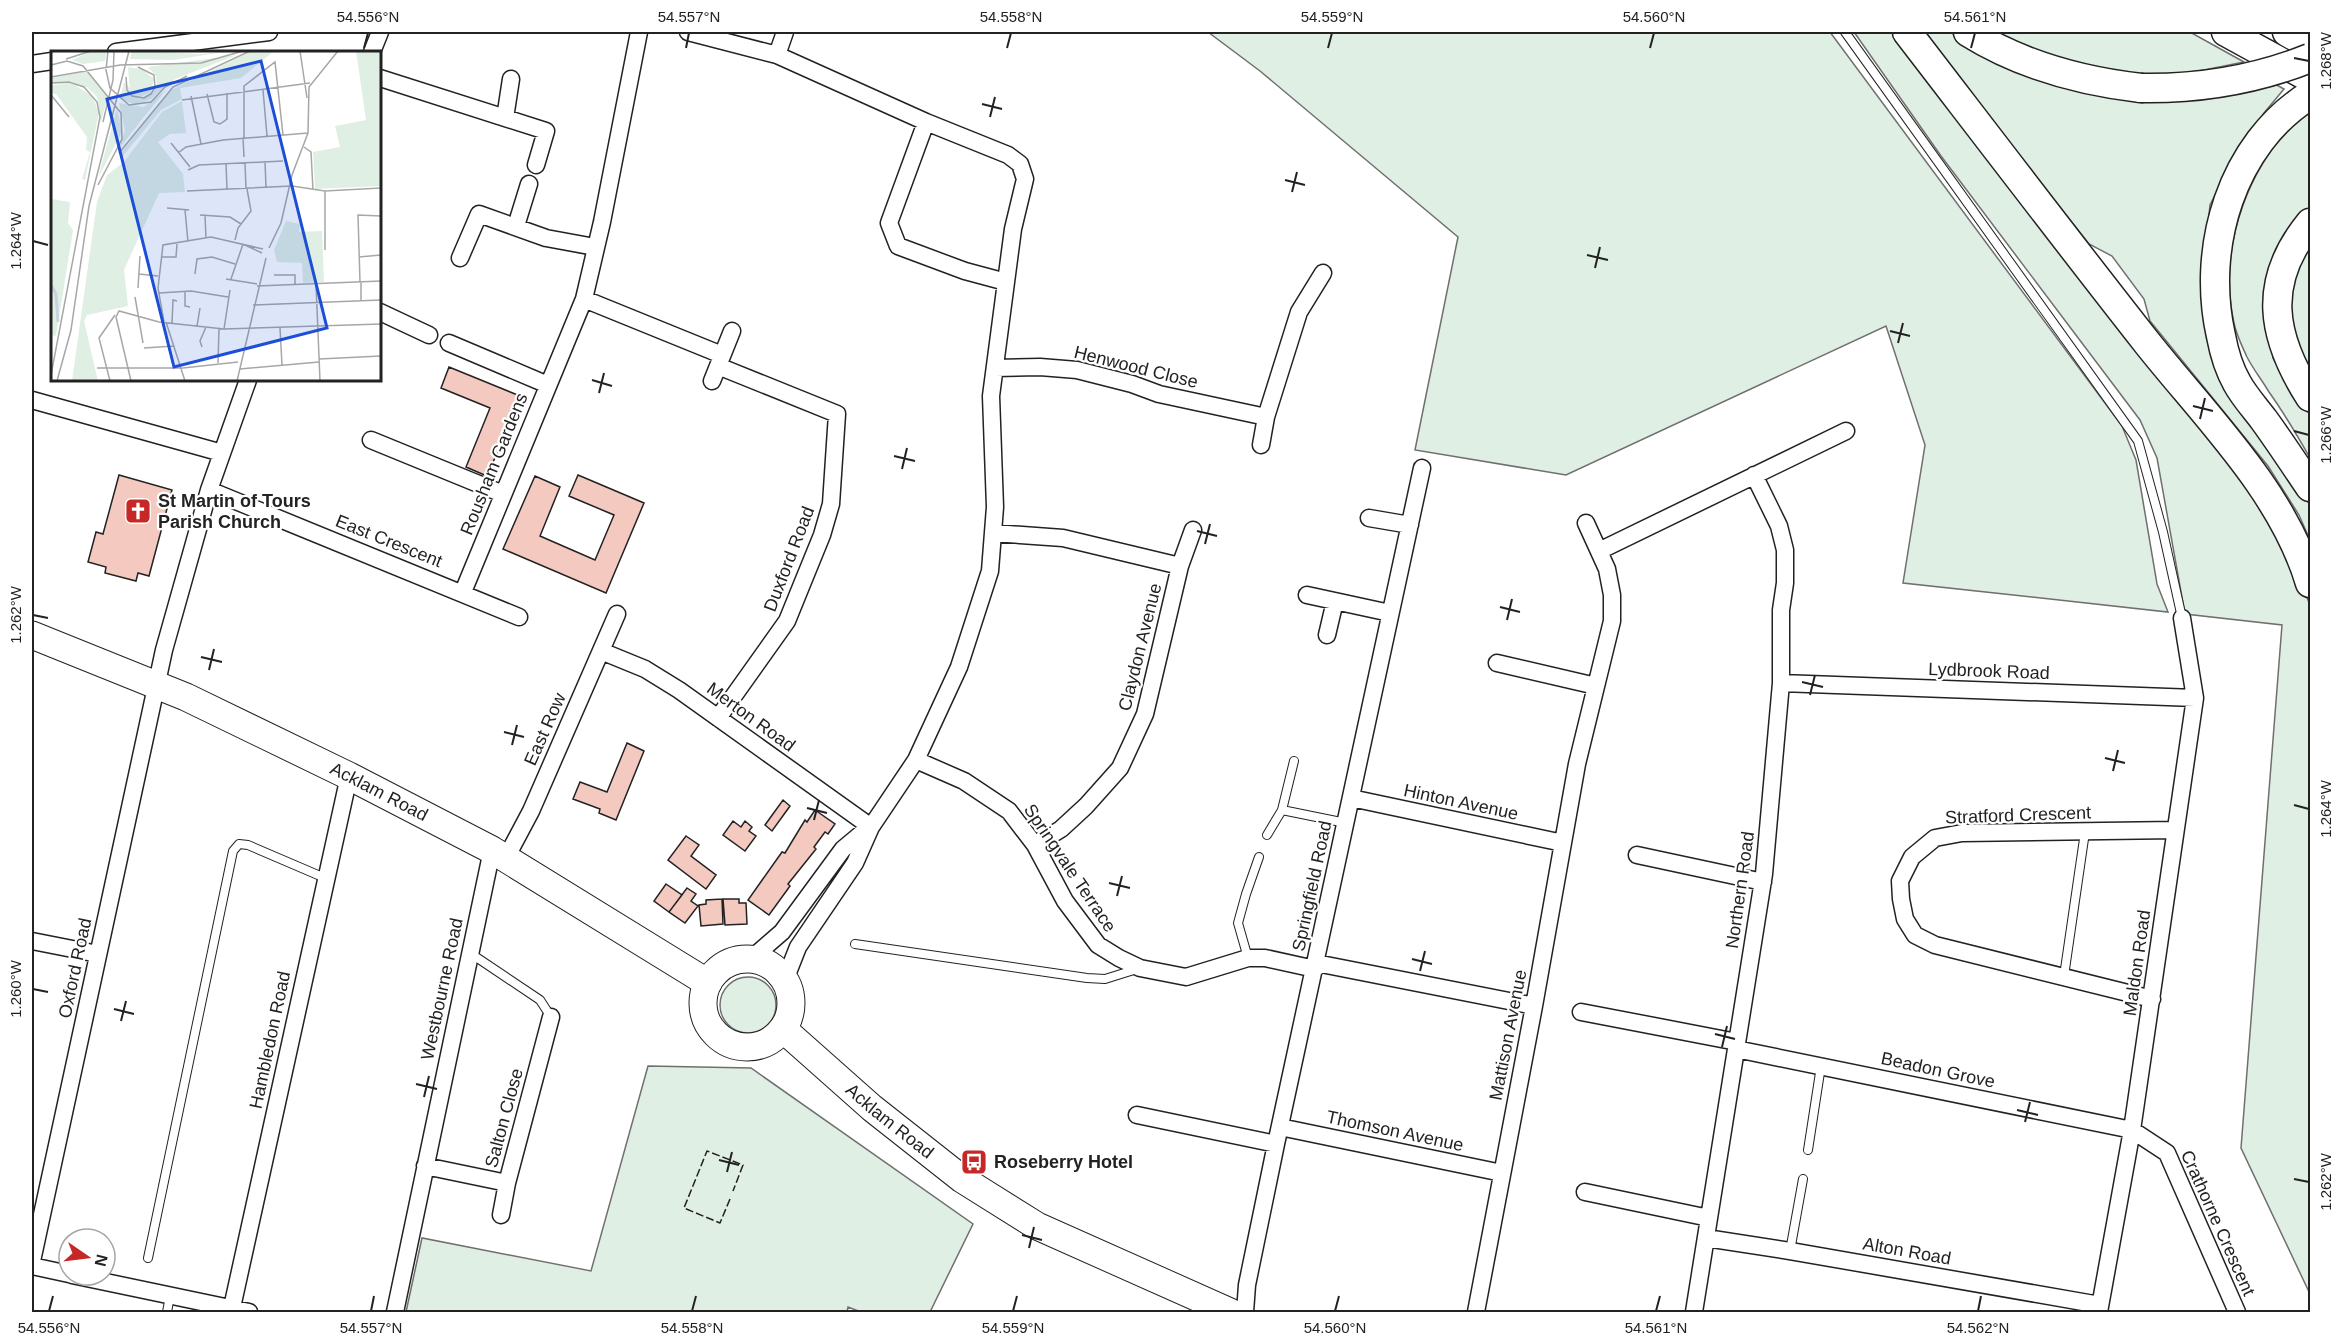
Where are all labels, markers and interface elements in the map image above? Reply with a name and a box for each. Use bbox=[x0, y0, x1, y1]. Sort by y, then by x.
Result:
text: 54.556°N bbox=[337, 8, 399, 25]
text: 54.557°N bbox=[658, 8, 720, 25]
text: 54.558°N bbox=[980, 8, 1042, 25]
text: 54.559°N bbox=[1301, 8, 1363, 25]
text: 54.560°N bbox=[1623, 8, 1685, 25]
text: 54.561°N bbox=[1944, 8, 2006, 25]
text: 1.268°W bbox=[2317, 31, 2334, 90]
inset map bbox=[51, 51, 381, 381]
text: 1.264°W bbox=[7, 211, 24, 270]
street label: Henwood Close bbox=[1072, 342, 1200, 392]
street label: Rousham Gardens bbox=[456, 390, 532, 538]
text: 1.266°W bbox=[2317, 405, 2334, 464]
place label: St Martin of Tours Parish Church bbox=[158, 491, 311, 532]
church icon: St Martin of Tours Parish Church bbox=[123, 496, 153, 526]
street label: Duxford Road bbox=[760, 504, 818, 614]
street label: East Crescent bbox=[333, 511, 445, 571]
street label: Claydon Avenue bbox=[1114, 581, 1166, 713]
text: 1.262°W bbox=[7, 585, 24, 644]
street label: Lydbrook Road bbox=[1928, 659, 2050, 683]
street label: Merton Road bbox=[703, 678, 799, 756]
street label: East Row bbox=[520, 689, 570, 768]
street label: Acklam Road bbox=[327, 758, 431, 825]
text: 1.264°W bbox=[2317, 779, 2334, 838]
street label: Hinton Avenue bbox=[1402, 780, 1520, 824]
street label: Springvale Terrace bbox=[1020, 800, 1120, 936]
street label: Stratford Crescent bbox=[1945, 802, 2091, 828]
street label: Springfield Road bbox=[1288, 819, 1336, 953]
street label: Northern Road bbox=[1722, 830, 1758, 950]
street label: Maldon Road bbox=[2120, 909, 2154, 1017]
street label: Oxford Road bbox=[55, 916, 95, 1020]
street label: Westbourne Road bbox=[417, 916, 467, 1062]
text: 1.260°W bbox=[7, 959, 24, 1018]
street label: Mattison Avenue bbox=[1486, 968, 1530, 1102]
street label: Hambledon Road bbox=[246, 969, 294, 1111]
street label: Beadon Grove bbox=[1879, 1048, 1997, 1092]
street label: Salton Close bbox=[481, 1066, 527, 1170]
street label: Acklam Road bbox=[842, 1080, 938, 1163]
street label: Thomson Avenue bbox=[1325, 1107, 1465, 1155]
bus stop icon: Roseberry Hotel bbox=[959, 1147, 989, 1177]
street label: Crathorne Crescent bbox=[2177, 1147, 2259, 1299]
place label: Roseberry Hotel bbox=[994, 1152, 1133, 1172]
text: 1.262°W bbox=[2317, 1152, 2334, 1211]
north arrow bbox=[57, 1227, 117, 1287]
street label: Alton Road bbox=[1861, 1233, 1953, 1269]
text: N bbox=[91, 1253, 111, 1268]
text: 54.556°N bbox=[18, 1319, 80, 1336]
text: 54.557°N bbox=[340, 1319, 402, 1336]
text: 54.558°N bbox=[661, 1319, 723, 1336]
text: 54.559°N bbox=[982, 1319, 1044, 1336]
text: 54.560°N bbox=[1304, 1319, 1366, 1336]
text: 54.561°N bbox=[1625, 1319, 1687, 1336]
text: 54.562°N bbox=[1947, 1319, 2009, 1336]

